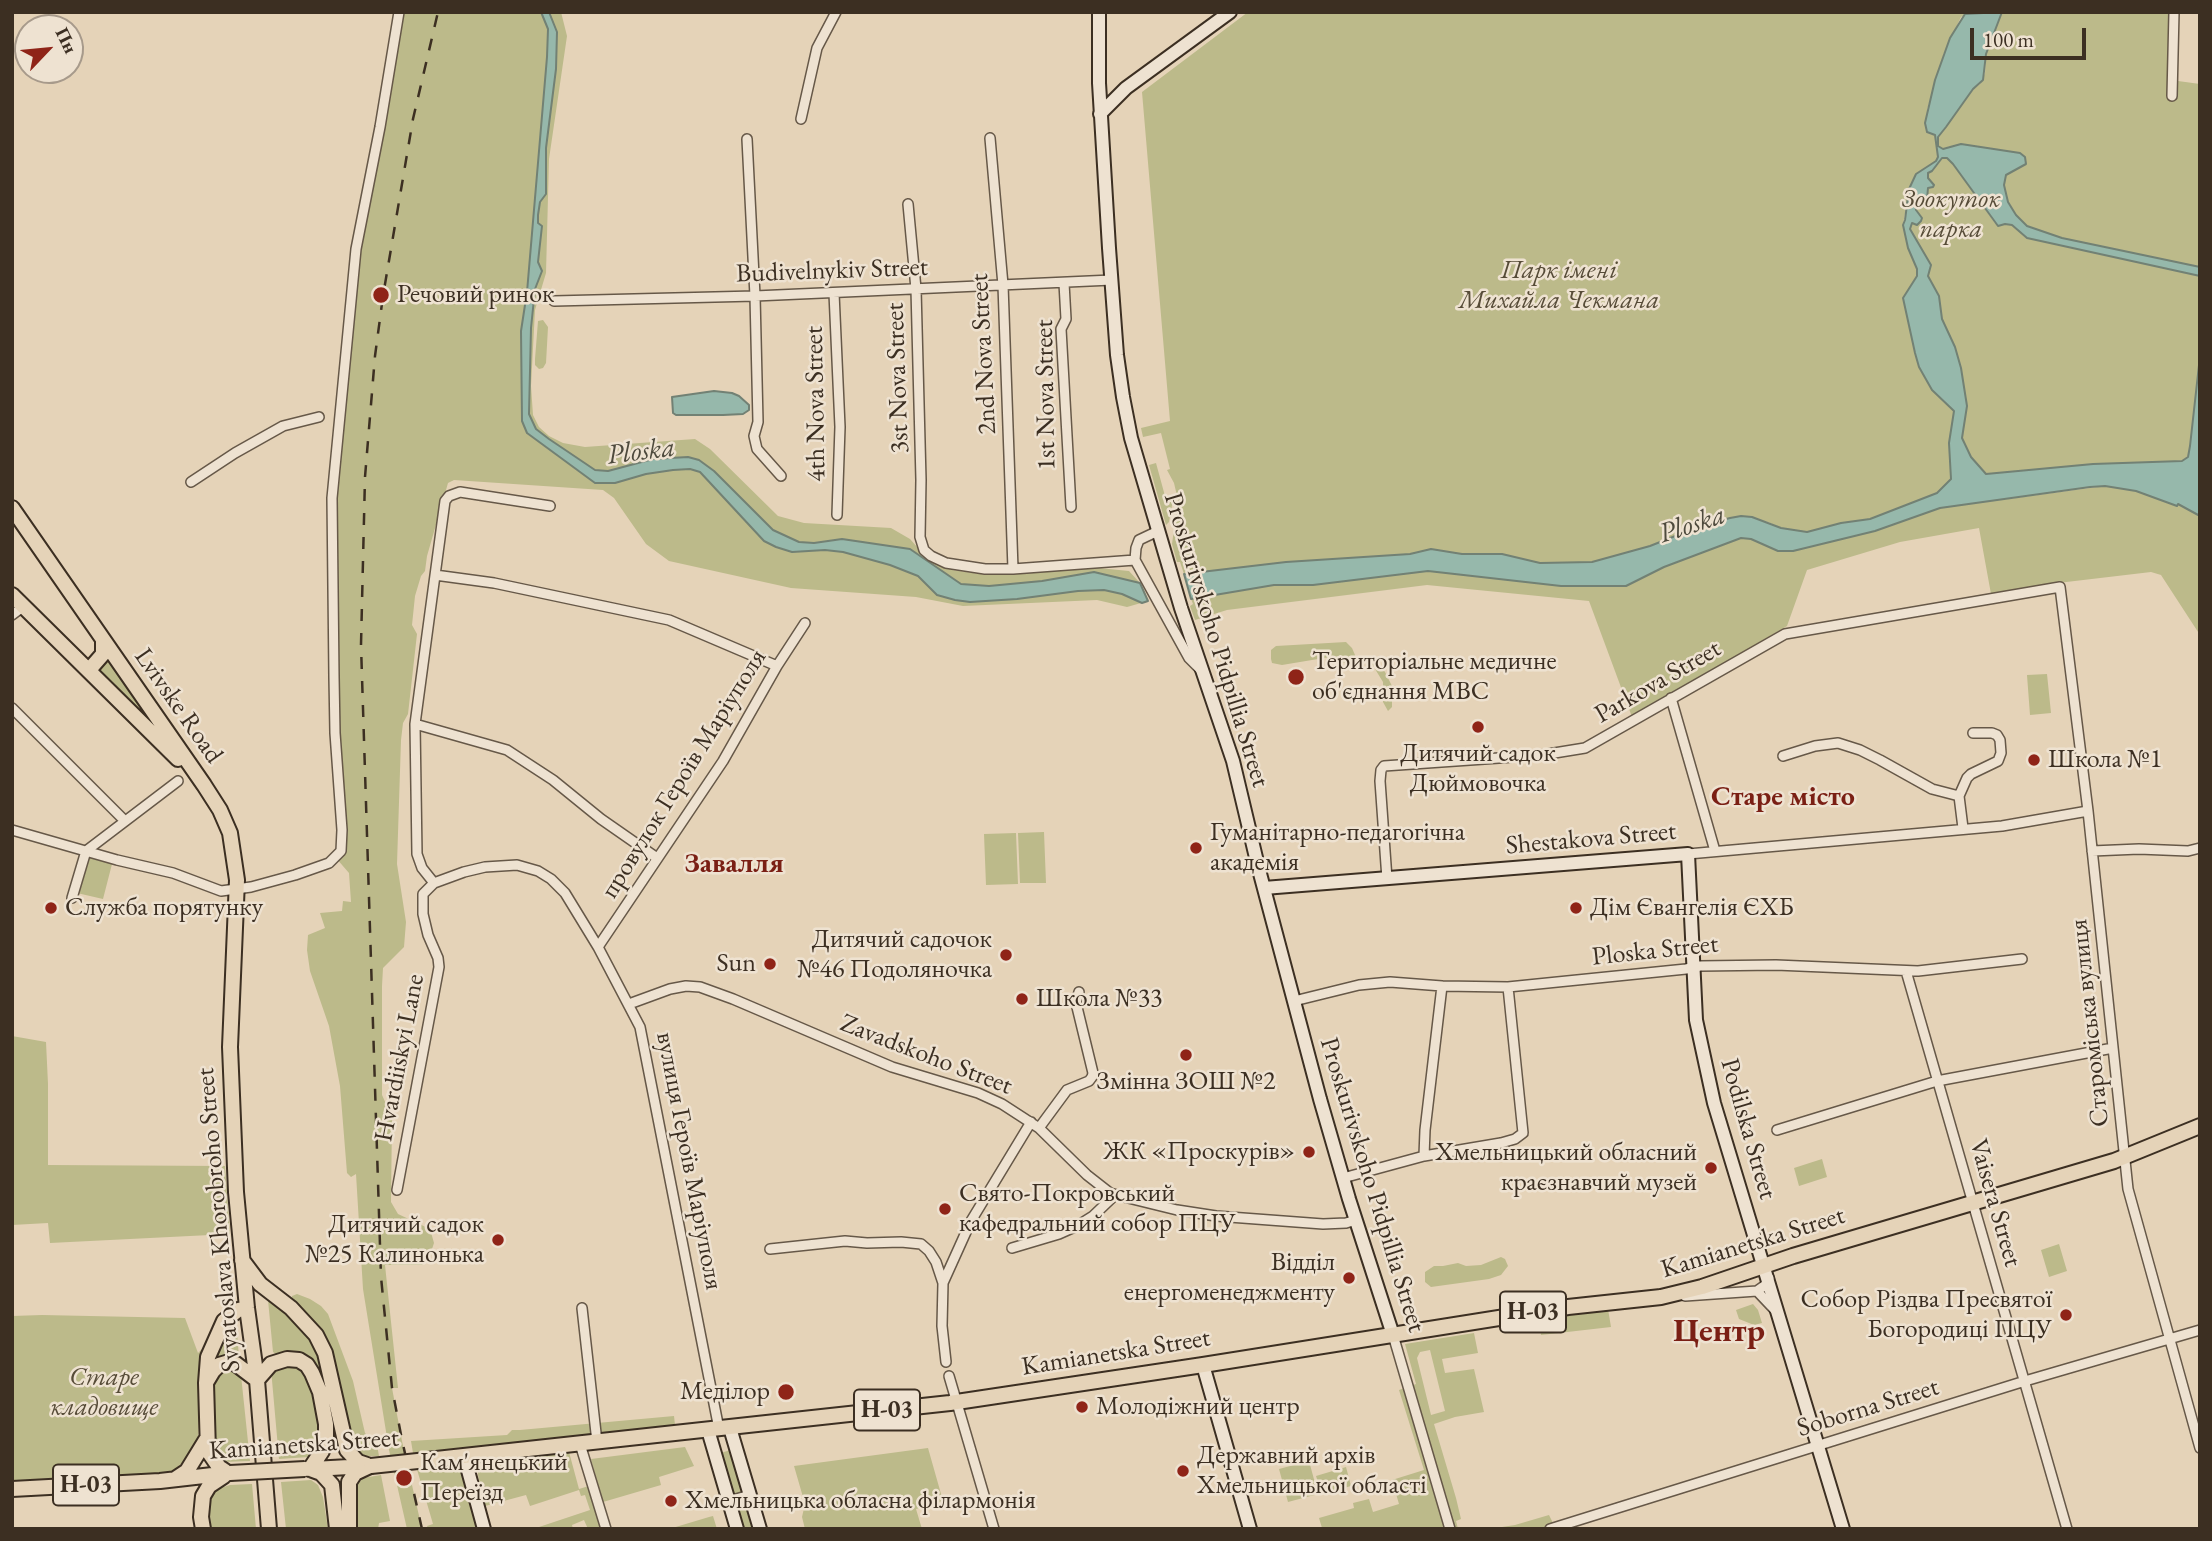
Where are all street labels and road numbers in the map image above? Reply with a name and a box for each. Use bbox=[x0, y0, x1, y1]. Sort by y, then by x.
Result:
street label: Budivelnykiv Street bbox=[736, 252, 928, 290]
street label: 2nd Nova Street bbox=[964, 273, 1004, 435]
street label: 3st Nova Street bbox=[880, 302, 916, 454]
street label: 1st Nova Street bbox=[1029, 319, 1063, 471]
street label: 4th Nova Street bbox=[799, 326, 833, 482]
street label: Proskurivskoho Pidpillia Street bbox=[1156, 489, 1276, 791]
street label: Parkova Street bbox=[1589, 633, 1727, 731]
street label: Lvivske Road bbox=[127, 642, 229, 770]
street label: провулок Героїв Маріуполя bbox=[594, 644, 774, 904]
street label: Shestakova Street bbox=[1505, 816, 1677, 862]
street label: Староміська вулиця bbox=[2064, 918, 2116, 1128]
street label: Ploska Street bbox=[1590, 929, 1720, 973]
street label: Hvardiiskyi Lane bbox=[368, 972, 432, 1144]
street label: Zavadskoho Street bbox=[836, 1008, 1016, 1102]
street label: вулиця Героїв Маріуполя bbox=[649, 1029, 729, 1293]
street label: Proskurivskoho Pidpillia Street bbox=[1312, 1034, 1432, 1336]
street label: Podilska Street bbox=[1713, 1055, 1783, 1203]
street label: Svyatoslava Khorobroho Street bbox=[190, 1066, 248, 1374]
street label: Vaisera Street bbox=[1962, 1135, 2028, 1271]
street label: Kamianetska Street bbox=[1657, 1200, 1849, 1286]
road number: Н-03 bbox=[1500, 1292, 1566, 1332]
street label: Kamianetska Street bbox=[1020, 1323, 1212, 1383]
street label: Soborna Street bbox=[1793, 1372, 1943, 1444]
road number: Н-03 bbox=[854, 1390, 920, 1430]
street label: Kamianetska Street bbox=[208, 1423, 400, 1467]
road number: Н-03 bbox=[53, 1464, 119, 1506]

